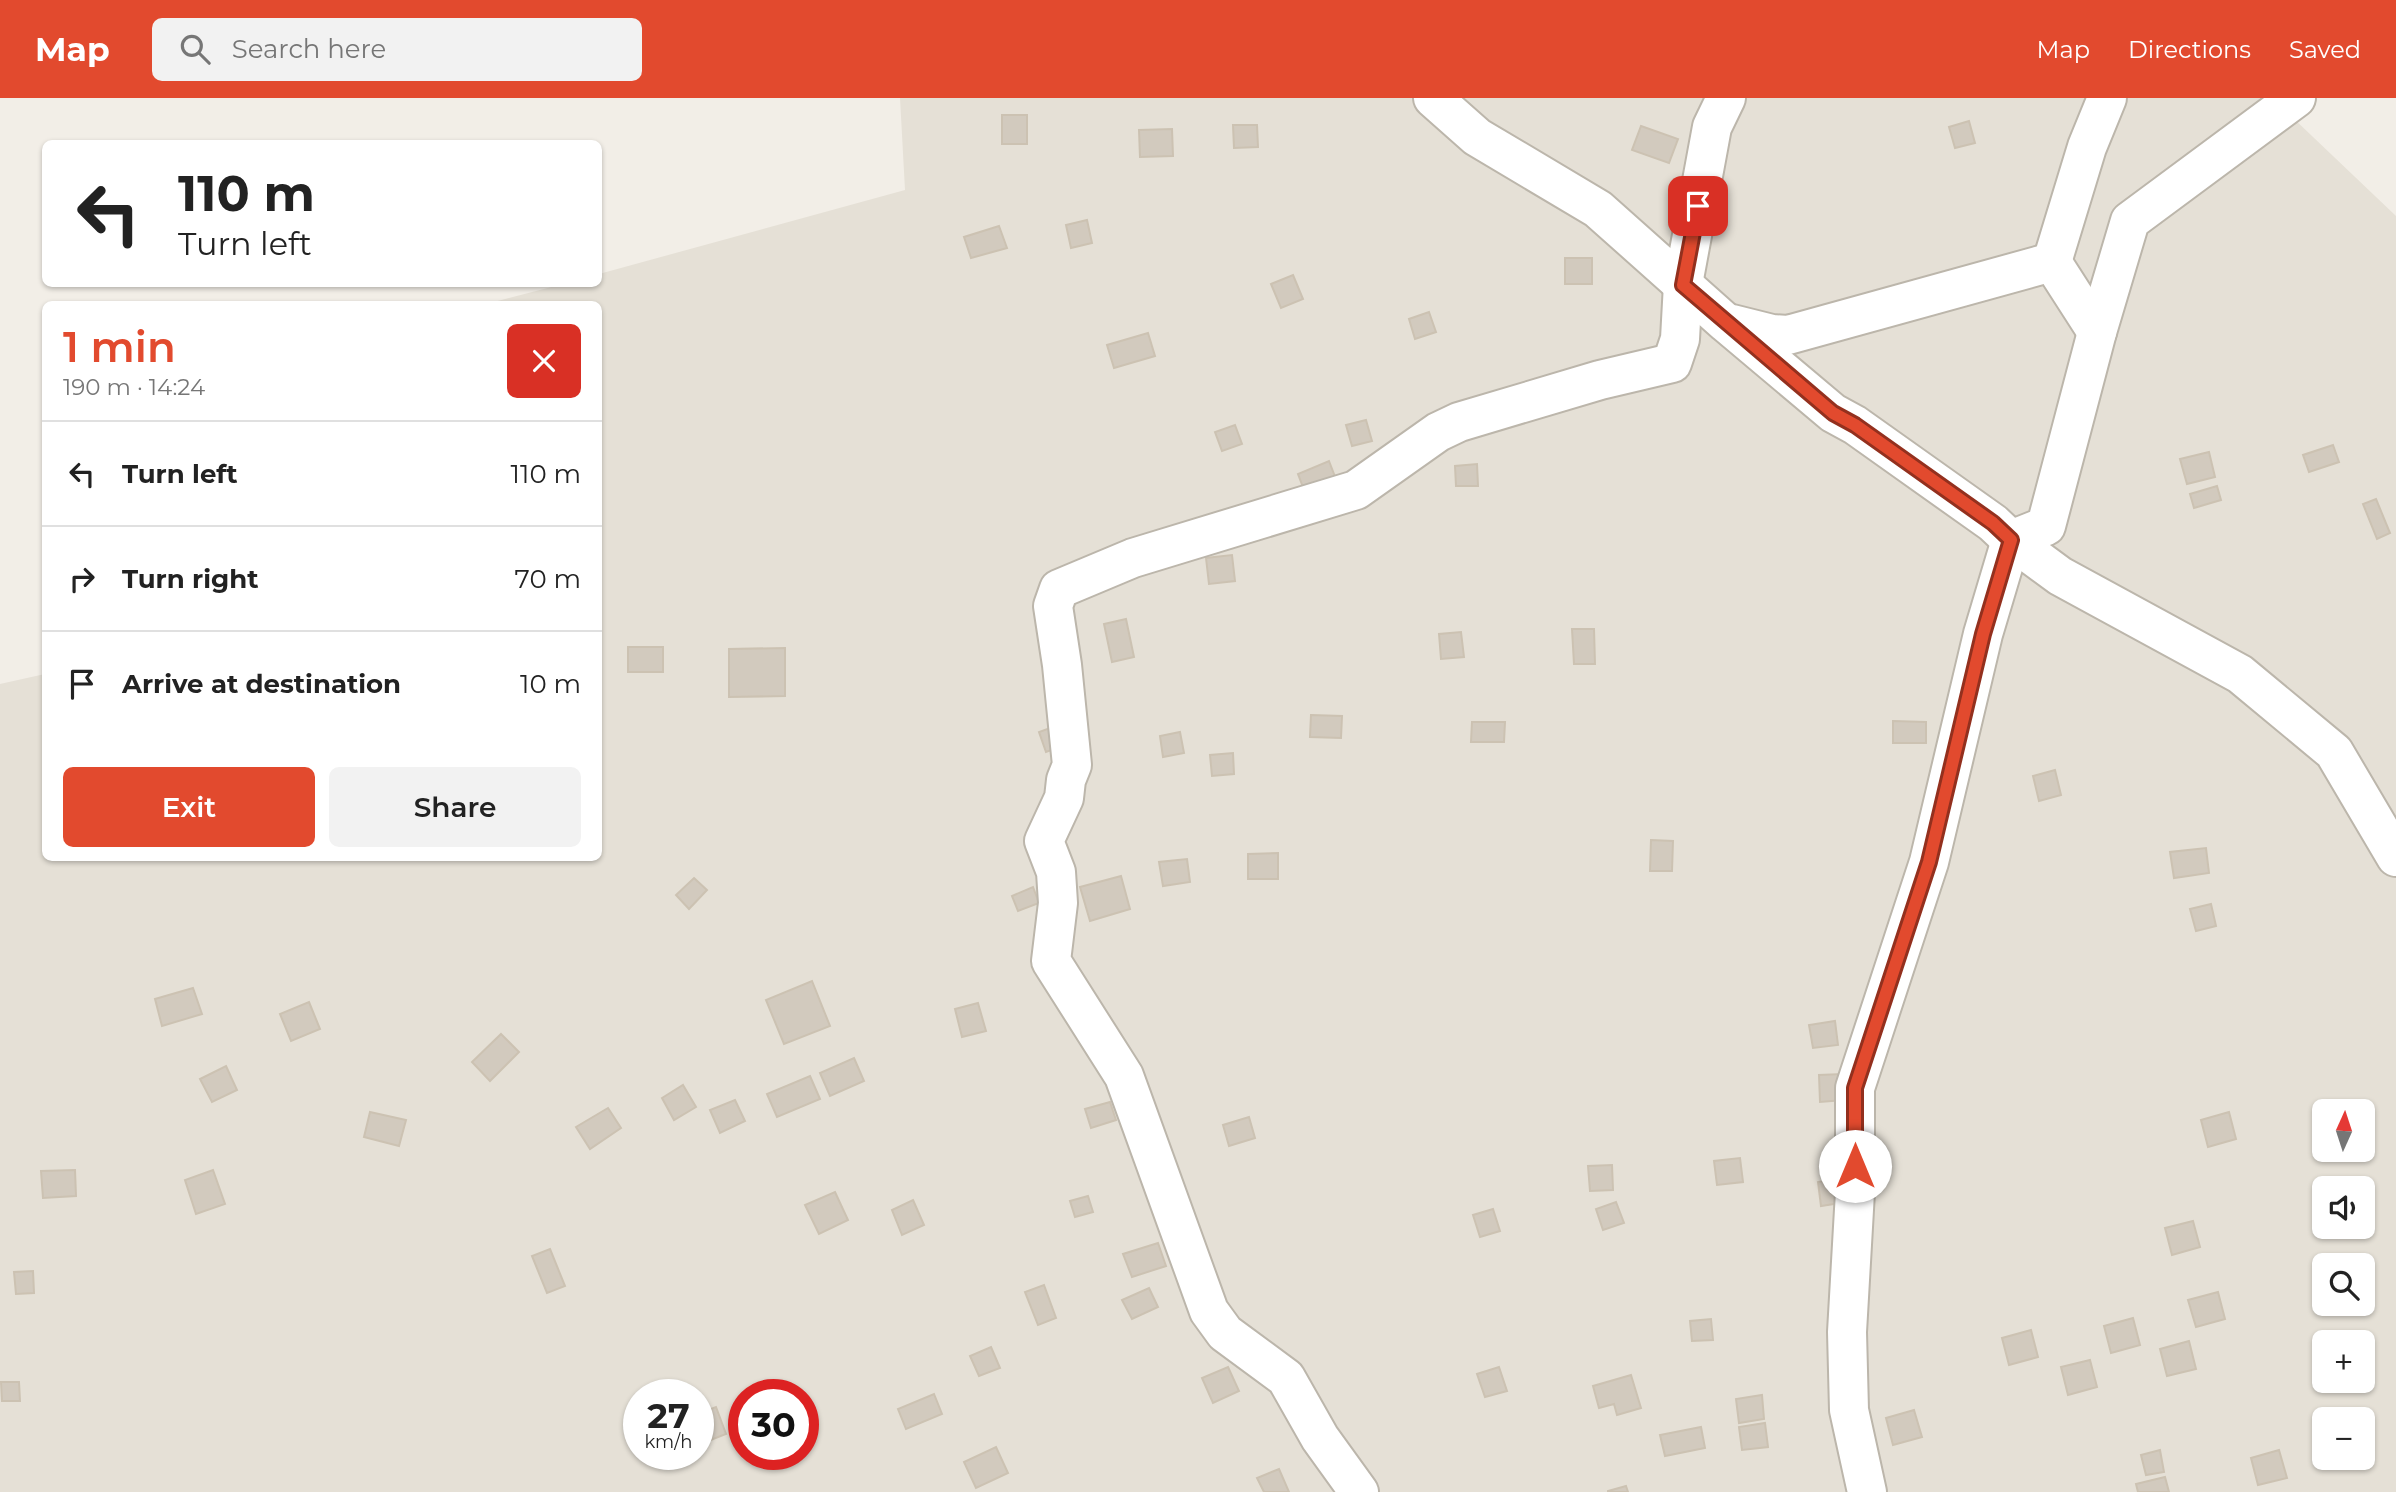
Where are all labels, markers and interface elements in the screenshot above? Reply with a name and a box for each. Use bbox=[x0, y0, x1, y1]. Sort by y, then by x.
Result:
search box bbox=[152, 18, 642, 81]
text: Map bbox=[35, 29, 110, 69]
icon: search bbox=[176, 30, 214, 68]
text: Search here bbox=[232, 33, 386, 65]
text: Map bbox=[2037, 35, 2090, 64]
text: Directions bbox=[2128, 35, 2251, 64]
text: Saved bbox=[2289, 35, 2361, 64]
text: 110 m bbox=[178, 164, 315, 223]
icon: left bbox=[63, 168, 154, 259]
pin bbox=[1668, 176, 1728, 236]
icon: arrive bbox=[1679, 187, 1717, 225]
text: Turn left bbox=[178, 224, 312, 263]
text: 1 min bbox=[63, 321, 176, 373]
button: close bbox=[507, 324, 581, 398]
text: 190 m · 14:24 bbox=[63, 373, 205, 401]
icon: left bbox=[63, 455, 101, 493]
text: Turn left bbox=[122, 458, 238, 490]
text: 110 m bbox=[511, 458, 581, 490]
icon: right bbox=[63, 560, 101, 598]
text: Turn right bbox=[122, 563, 258, 595]
text: 70 m bbox=[515, 563, 581, 595]
icon: arrive bbox=[63, 665, 101, 703]
text: Arrive at destination bbox=[122, 668, 401, 700]
text: 10 m bbox=[520, 668, 581, 700]
button: Exit bbox=[63, 767, 315, 847]
button: Share bbox=[329, 767, 581, 847]
north arrow bbox=[2312, 1099, 2375, 1162]
map controls bbox=[2312, 1099, 2375, 1470]
position arrow bbox=[1818, 1129, 1892, 1203]
button: sound bbox=[2312, 1176, 2375, 1239]
button: search bbox=[2312, 1253, 2375, 1316]
button: + bbox=[2312, 1330, 2375, 1393]
speed limit sign: 30 bbox=[728, 1379, 819, 1470]
text: 27 bbox=[647, 1394, 690, 1437]
button: − bbox=[2312, 1407, 2375, 1470]
text: km/h bbox=[644, 1431, 693, 1453]

